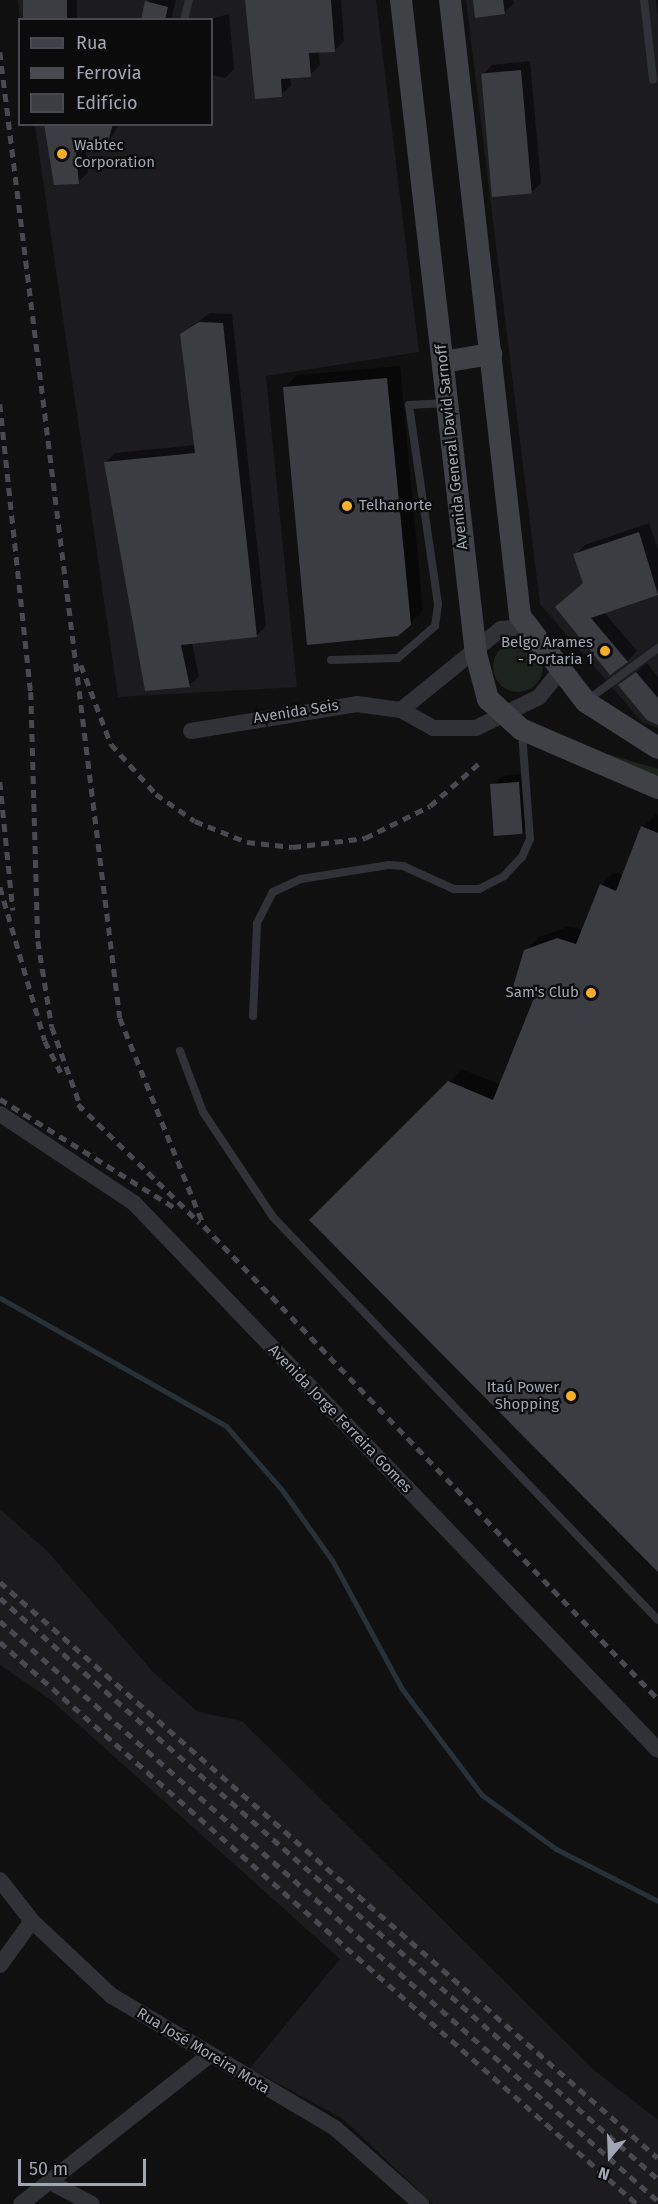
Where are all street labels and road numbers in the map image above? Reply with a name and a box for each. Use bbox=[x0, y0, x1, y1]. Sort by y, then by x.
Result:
street label: Avenida General David Sarnoff bbox=[432, 344, 472, 550]
street label: Avenida Seis bbox=[252, 696, 340, 728]
street label: Avenida Jorge Ferreira Gomes bbox=[264, 1341, 416, 1497]
street label: Rua José Moreira Mota bbox=[133, 2004, 273, 2098]

